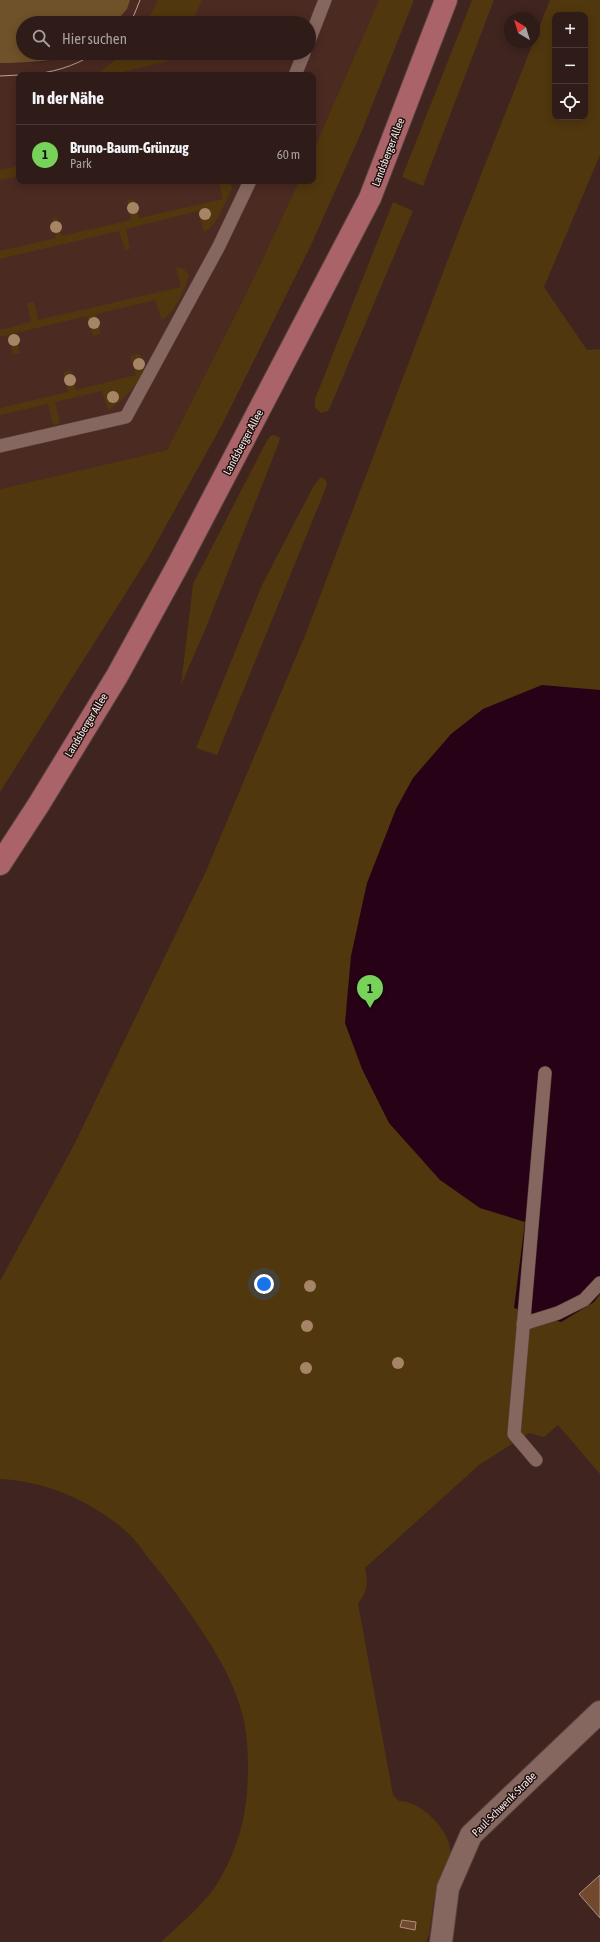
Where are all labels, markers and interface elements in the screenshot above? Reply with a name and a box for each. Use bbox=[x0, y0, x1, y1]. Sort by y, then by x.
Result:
north arrow bbox=[504, 12, 540, 48]
map controls bbox=[552, 12, 588, 120]
button: + bbox=[552, 12, 588, 48]
search box bbox=[16, 16, 316, 60]
icon: search bbox=[30, 27, 52, 49]
text: Hier suchen bbox=[62, 30, 127, 47]
button: − bbox=[552, 48, 588, 84]
button: locate bbox=[552, 84, 588, 120]
text: In der Nähe bbox=[32, 88, 104, 108]
street label: Landsberger Allee bbox=[369, 116, 407, 188]
text: Bruno-Baum-Grünzug bbox=[70, 139, 189, 156]
text: 1 bbox=[42, 147, 48, 162]
text: 60 m bbox=[277, 147, 300, 162]
text: Park bbox=[70, 156, 92, 171]
street label: Landsberger Allee bbox=[221, 407, 265, 477]
street label: Landsberger Allee bbox=[62, 691, 110, 759]
pin: 1 bbox=[357, 975, 383, 1008]
your location bbox=[254, 1274, 274, 1294]
street label: Paul-Schwenk-Straße bbox=[469, 1769, 539, 1839]

